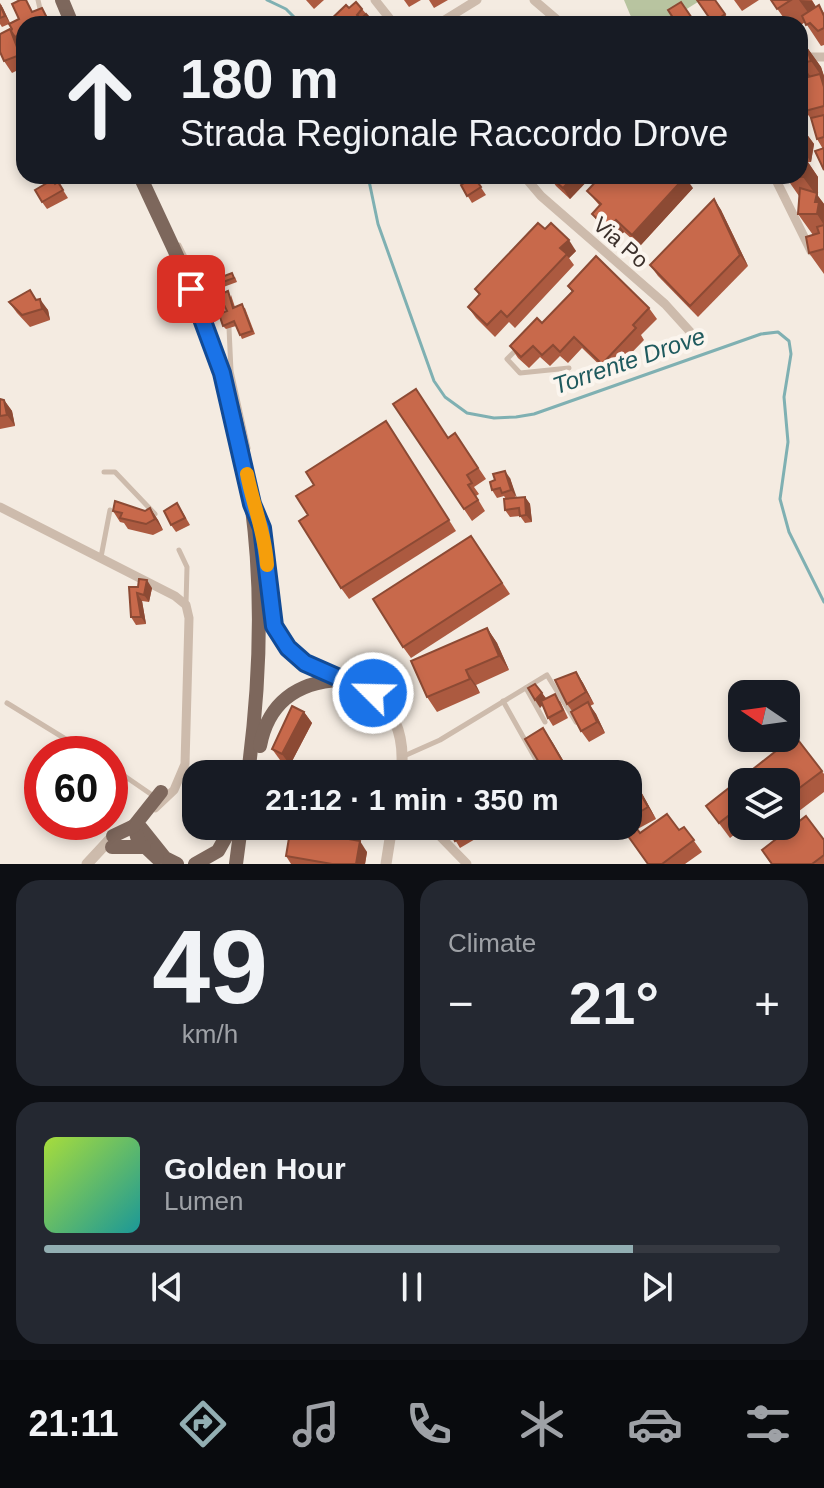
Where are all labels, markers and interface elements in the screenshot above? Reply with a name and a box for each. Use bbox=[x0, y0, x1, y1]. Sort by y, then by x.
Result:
text: 180 m bbox=[180, 47, 339, 110]
icon: ahead bbox=[48, 48, 152, 152]
text: Strada Regionale Raccordo Drove bbox=[180, 113, 728, 154]
street label: Via Po bbox=[588, 212, 653, 273]
pin bbox=[157, 255, 225, 323]
icon: arrive bbox=[169, 267, 213, 311]
water label: Torrente Drove bbox=[549, 322, 708, 399]
position arrow bbox=[331, 651, 415, 735]
north arrow bbox=[728, 680, 800, 752]
map controls bbox=[728, 680, 800, 840]
speed limit sign: 60 bbox=[24, 736, 128, 840]
button: layers bbox=[728, 768, 800, 840]
text: 21:12 · 1 min · 350 m bbox=[265, 783, 559, 816]
text: 49 bbox=[152, 909, 268, 1025]
text: Climate bbox=[448, 928, 536, 958]
text: 21° bbox=[569, 970, 659, 1037]
text: − bbox=[448, 979, 474, 1028]
text: + bbox=[754, 979, 780, 1028]
text: km/h bbox=[182, 1019, 238, 1049]
text: Golden Hour bbox=[164, 1152, 346, 1185]
text: Lumen bbox=[164, 1186, 244, 1216]
icon: previous bbox=[145, 1265, 189, 1309]
icon: pause bbox=[390, 1265, 434, 1309]
icon: next bbox=[635, 1265, 679, 1309]
icon: directions bbox=[175, 1396, 231, 1452]
icon: music bbox=[288, 1396, 344, 1452]
icon: phone bbox=[401, 1396, 457, 1452]
icon: climate bbox=[514, 1396, 570, 1452]
icon: car bbox=[627, 1396, 683, 1452]
icon: filters bbox=[740, 1396, 796, 1452]
text: 21:11 bbox=[28, 1403, 119, 1444]

